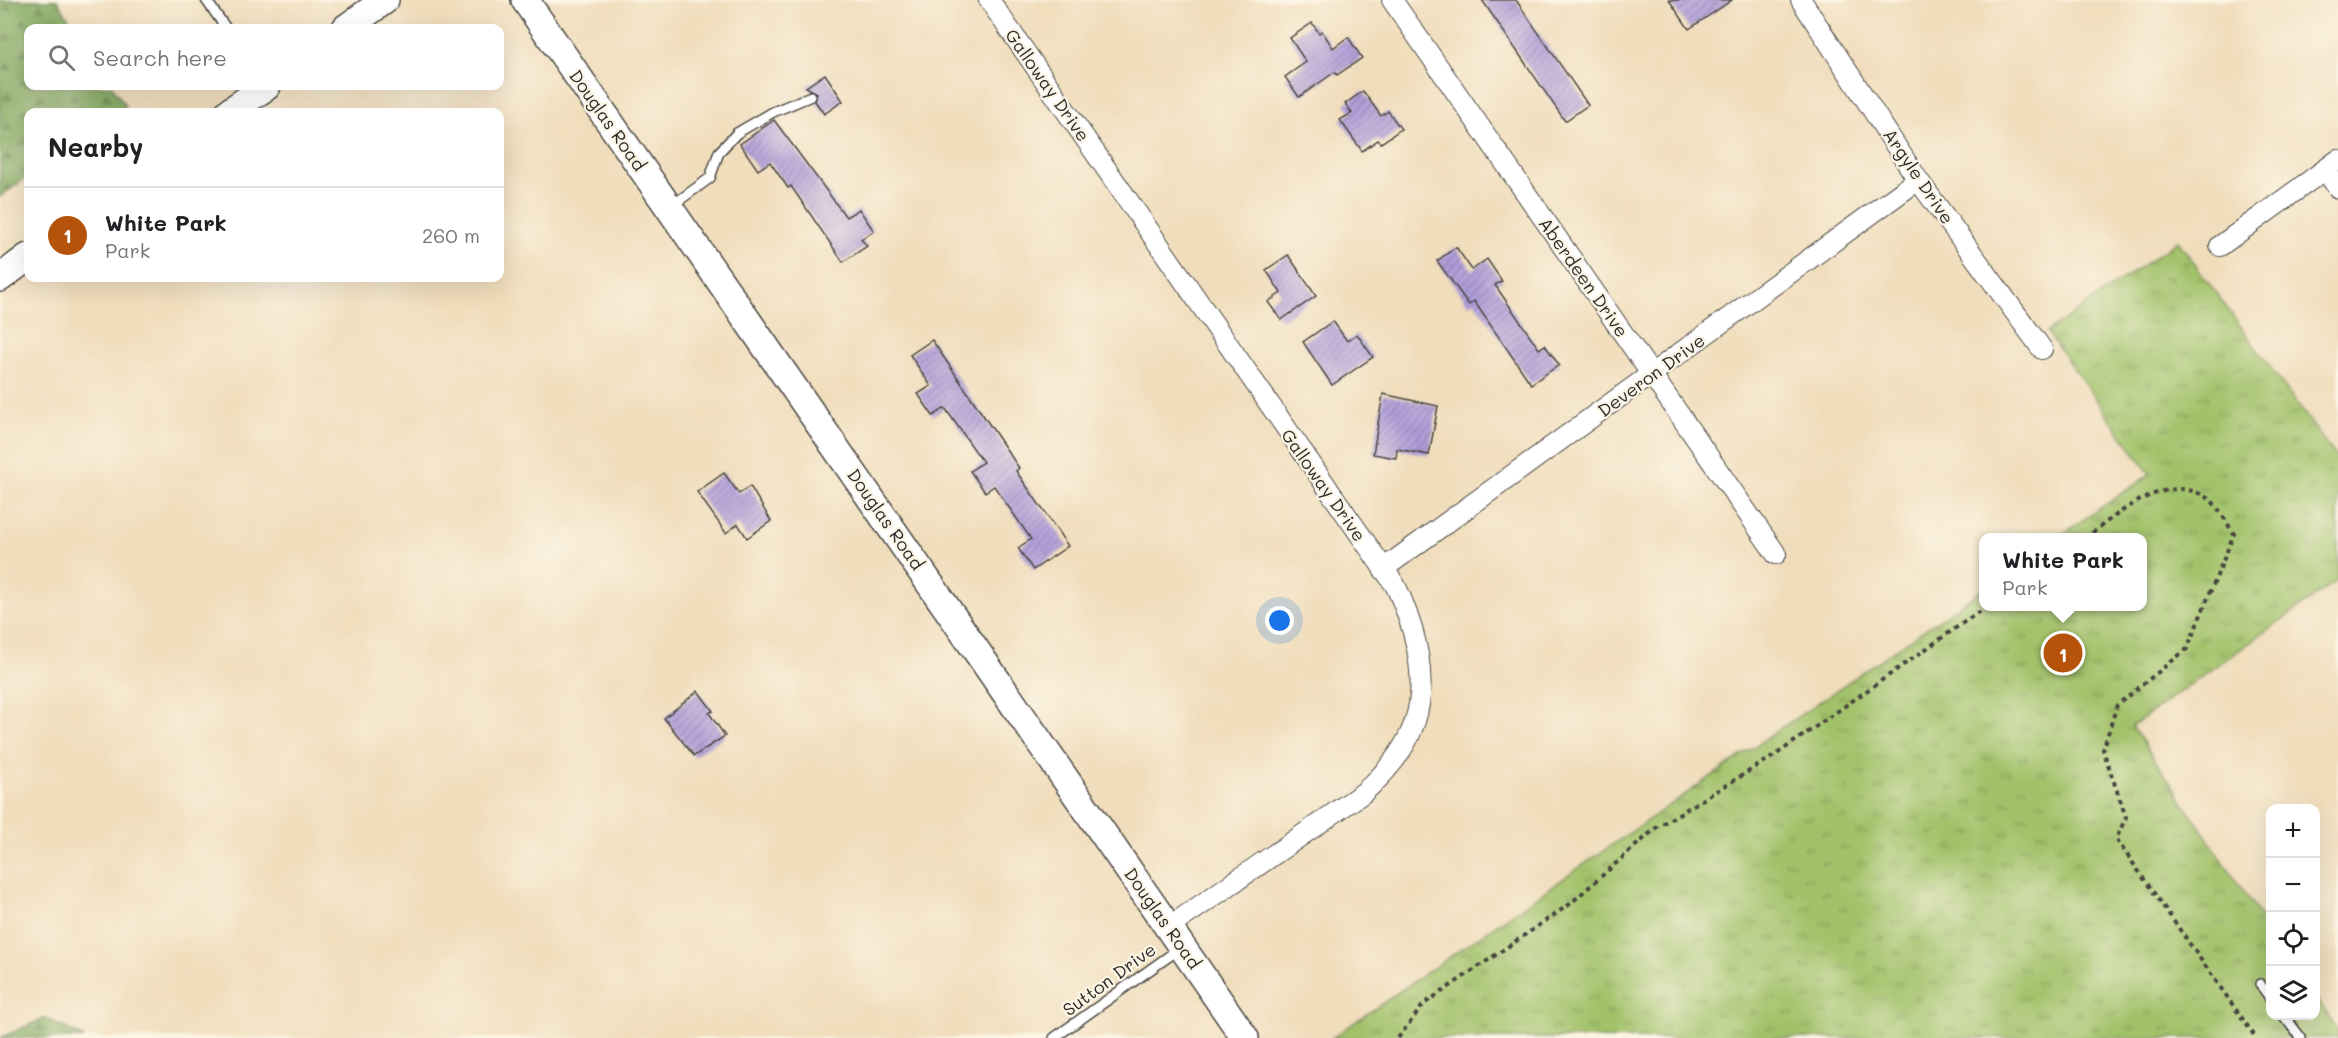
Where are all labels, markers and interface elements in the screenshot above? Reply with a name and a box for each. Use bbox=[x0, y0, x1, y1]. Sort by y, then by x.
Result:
search box bbox=[24, 24, 504, 90]
street label: Galloway Drive bbox=[1000, 24, 1096, 146]
icon: search bbox=[45, 41, 78, 74]
text: Search here bbox=[93, 43, 227, 72]
street label: Douglas Road bbox=[564, 65, 652, 175]
street label: Argyle Drive bbox=[1878, 124, 1960, 228]
text: Nearby bbox=[48, 130, 143, 164]
text: White Park bbox=[105, 208, 227, 237]
street label: Aberdeen Drive bbox=[1534, 212, 1634, 342]
text: 1 bbox=[63, 222, 72, 248]
text: 260 m bbox=[422, 222, 480, 248]
text: Park bbox=[105, 237, 150, 263]
street label: Deveron Drive bbox=[1592, 328, 1710, 422]
street label: Galloway Drive bbox=[1276, 424, 1372, 546]
street label: Douglas Road bbox=[842, 464, 930, 574]
popup bbox=[1979, 533, 2147, 611]
text: White Park bbox=[2002, 545, 2124, 574]
text: Park bbox=[2002, 574, 2048, 600]
your location bbox=[1265, 606, 1294, 635]
pin: 1 bbox=[2044, 630, 2082, 676]
map controls bbox=[2266, 804, 2320, 1020]
button: + bbox=[2266, 804, 2320, 858]
button: − bbox=[2266, 858, 2320, 912]
street label: Douglas Road bbox=[1119, 863, 1207, 973]
button: locate bbox=[2266, 912, 2320, 966]
street label: Sutton Drive bbox=[1058, 937, 1160, 1021]
button: layers bbox=[2266, 966, 2320, 1020]

